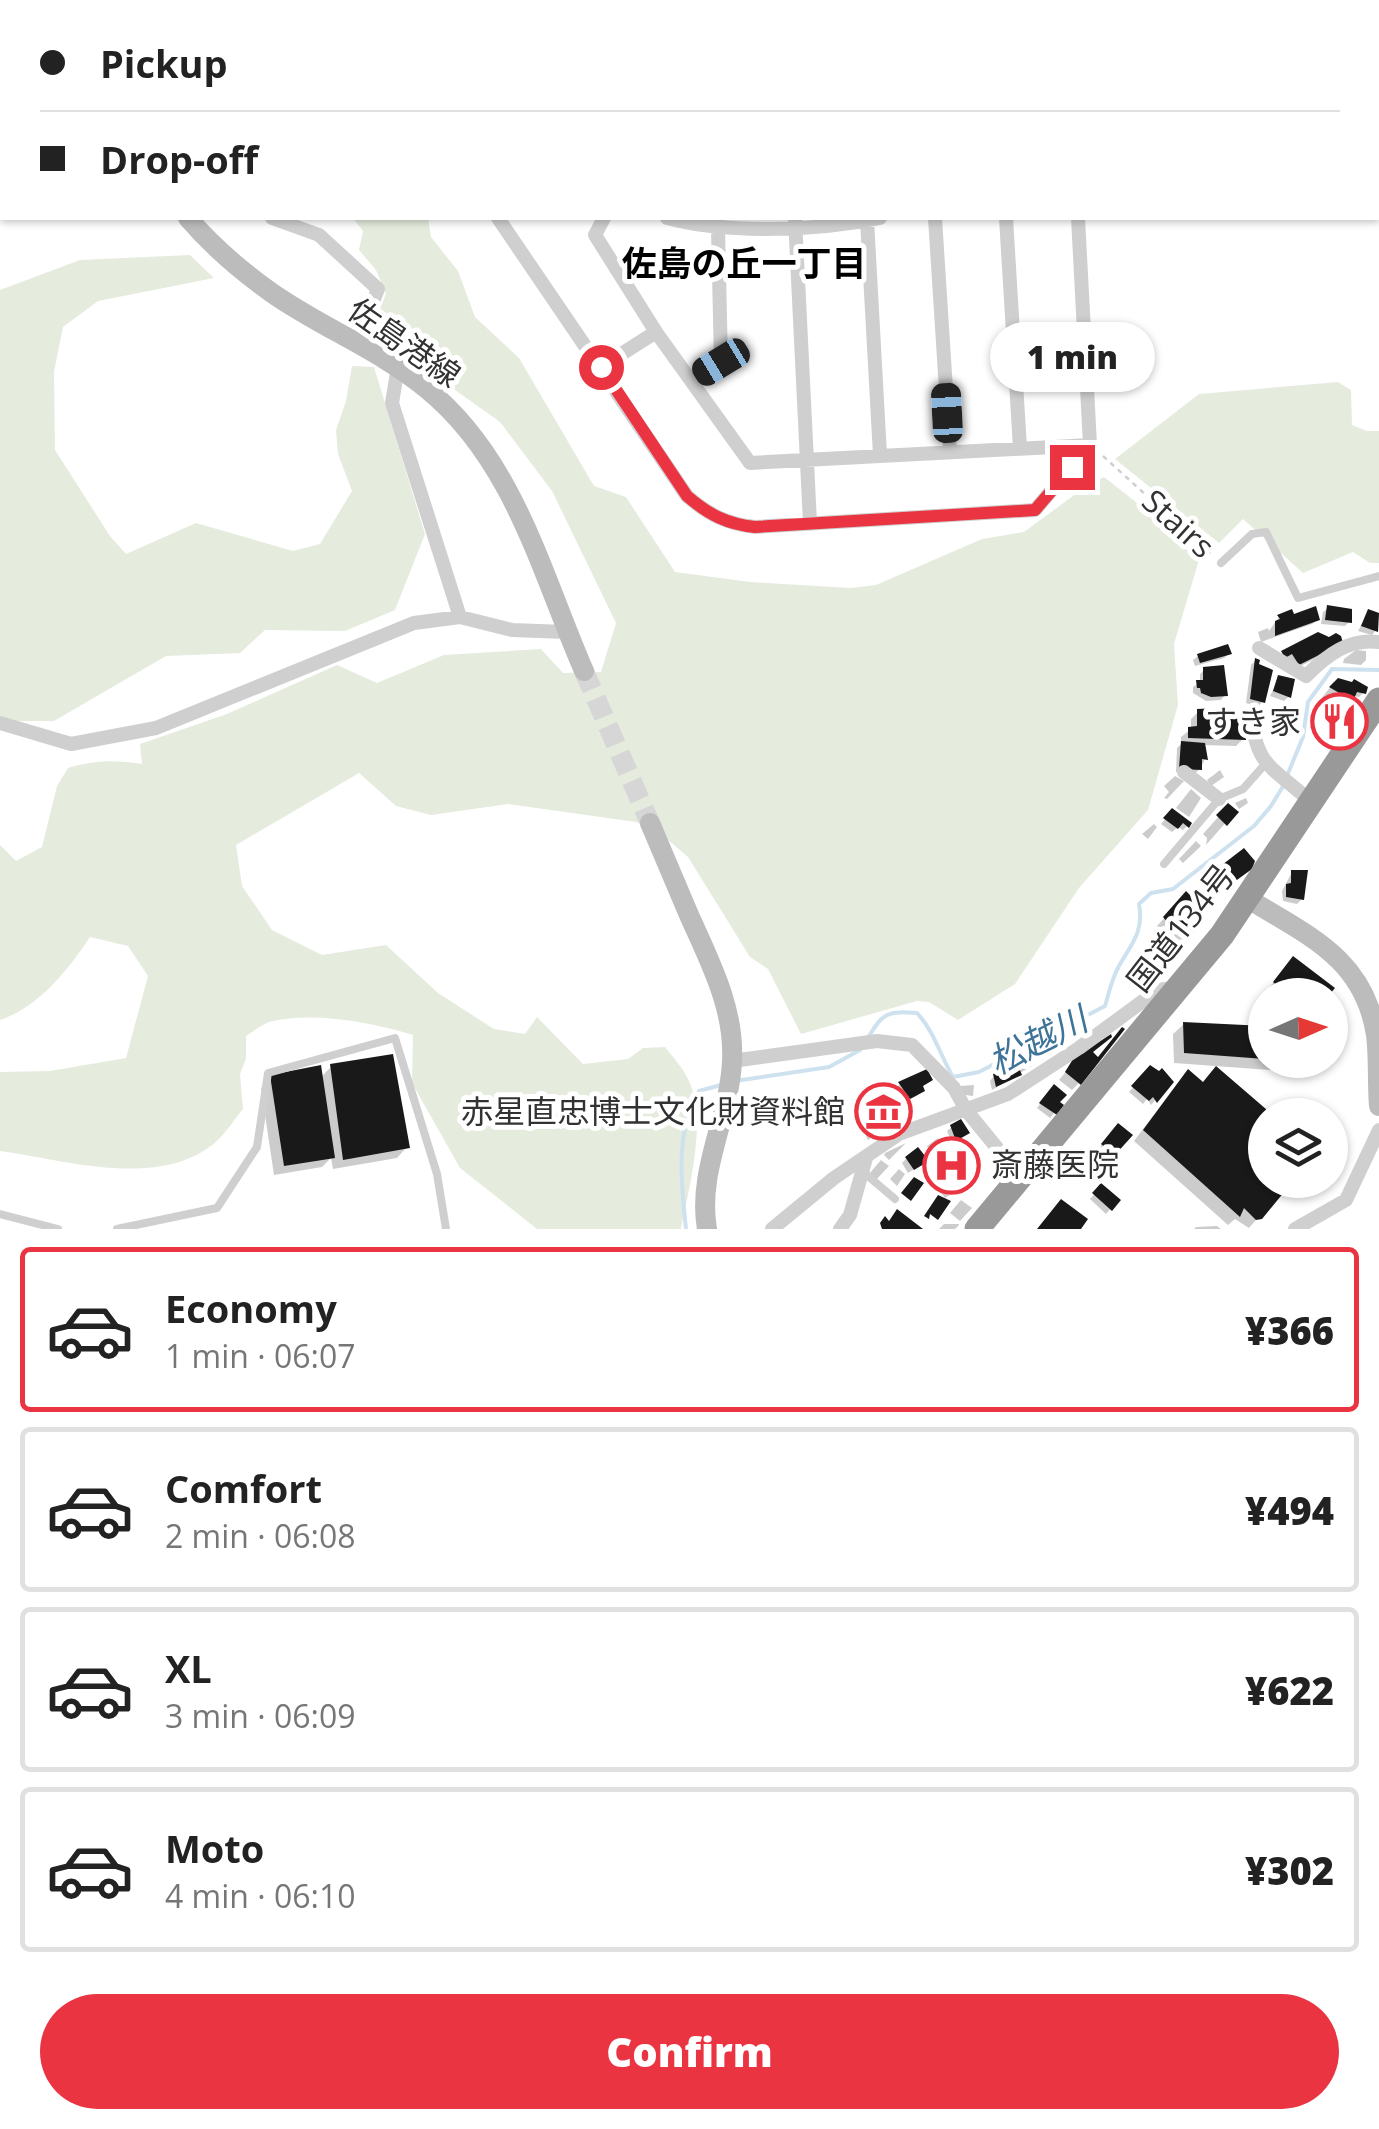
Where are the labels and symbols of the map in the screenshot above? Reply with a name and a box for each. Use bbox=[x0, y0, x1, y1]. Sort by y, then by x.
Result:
district label: 佐島の丘一丁目 bbox=[621, 239, 867, 286]
street label: 佐島港線 bbox=[340, 287, 470, 396]
callout: 1 min bbox=[990, 322, 1154, 392]
car bbox=[688, 334, 754, 390]
route start bbox=[579, 345, 624, 390]
car bbox=[930, 382, 964, 444]
route end bbox=[1050, 445, 1095, 490]
street label: Stairs bbox=[1134, 479, 1224, 567]
restaurant icon: すき家 bbox=[1310, 692, 1370, 752]
place label: すき家 bbox=[1205, 699, 1301, 742]
street label: 国道134号 bbox=[1116, 854, 1243, 1000]
north arrow bbox=[1248, 978, 1348, 1078]
water label: 松越川 bbox=[980, 993, 1098, 1084]
museum icon: 赤星直忠博士文化財資料館 bbox=[854, 1082, 914, 1142]
place label: 赤星直忠博士文化財資料館 bbox=[461, 1089, 845, 1132]
hospital icon: 斎藤医院 bbox=[922, 1135, 982, 1195]
place label: 斎藤医院 bbox=[991, 1142, 1119, 1185]

